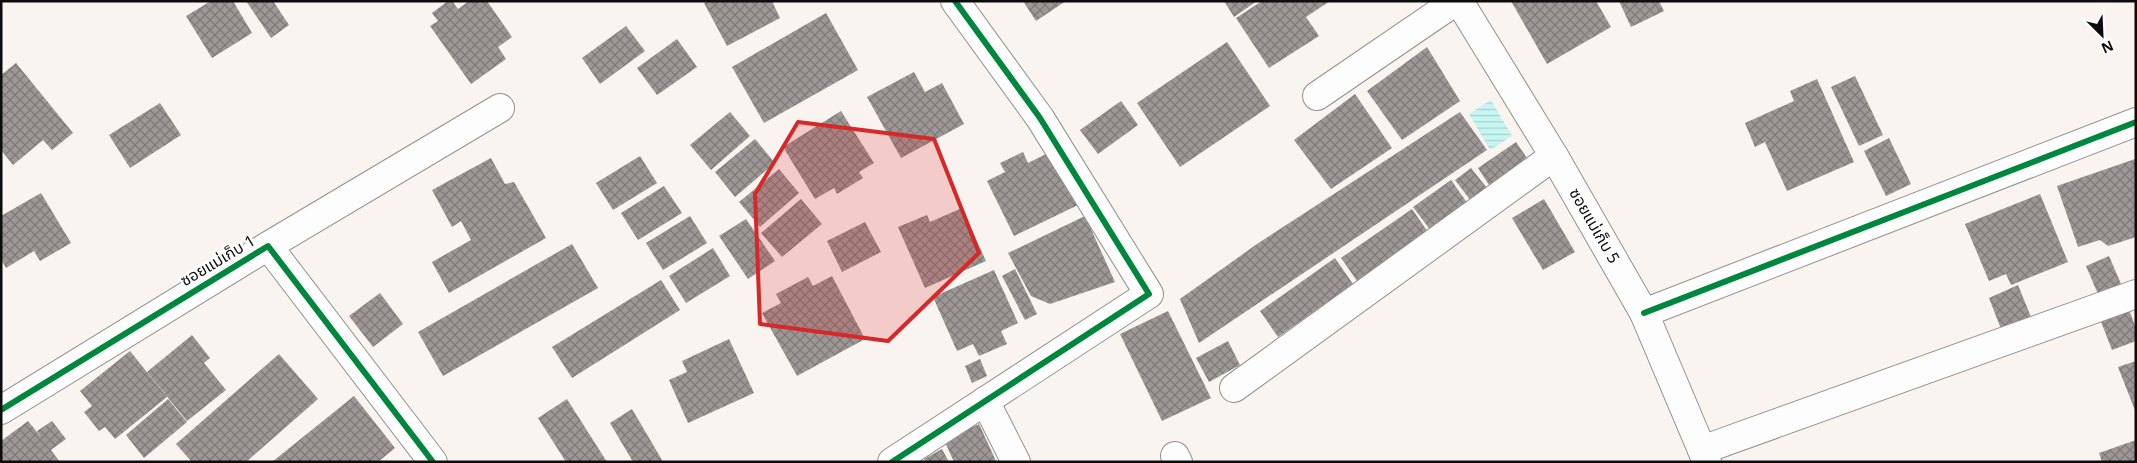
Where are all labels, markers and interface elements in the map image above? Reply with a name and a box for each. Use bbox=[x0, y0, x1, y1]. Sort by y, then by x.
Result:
north arrow bbox=[2077, 10, 2127, 60]
text: N bbox=[2098, 35, 2117, 58]
street label: ซอยแม่เก็บ 5 bbox=[1563, 184, 1625, 268]
street label: ซอยแม่เก็บ 1 bbox=[176, 229, 260, 293]

